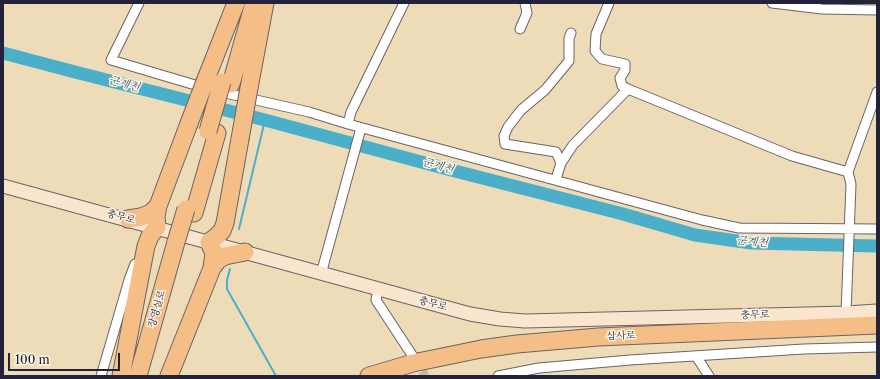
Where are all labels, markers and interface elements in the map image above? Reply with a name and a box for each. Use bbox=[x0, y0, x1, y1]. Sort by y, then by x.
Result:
water label: 군계천 bbox=[107, 73, 141, 95]
water label: 군계천 bbox=[421, 155, 455, 177]
street label: 충무로 bbox=[105, 207, 137, 227]
water label: 군계천 bbox=[736, 234, 768, 250]
street label: 장영실로 bbox=[146, 289, 168, 329]
street label: 충무로 bbox=[417, 294, 449, 314]
street label: 충무로 bbox=[740, 309, 770, 321]
street label: 삼사로 bbox=[606, 329, 636, 343]
scale bar bbox=[10, 345, 122, 371]
text: 100 m bbox=[15, 352, 50, 367]

